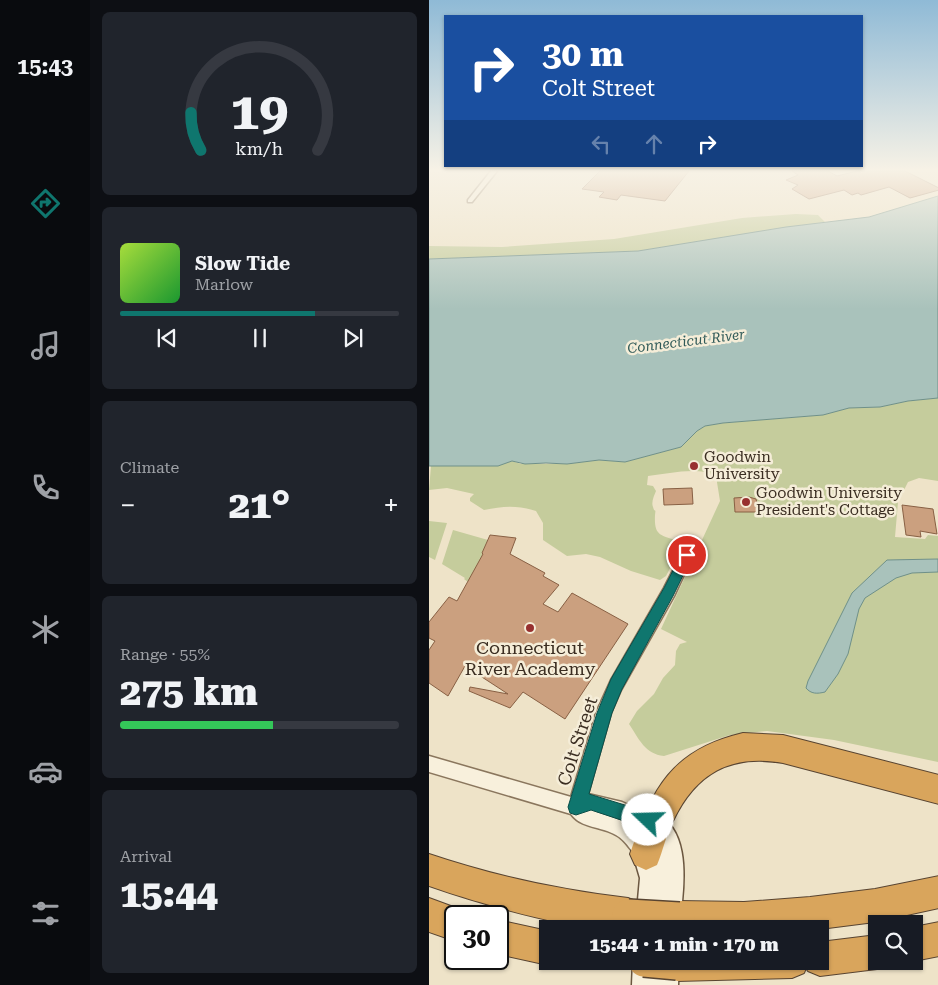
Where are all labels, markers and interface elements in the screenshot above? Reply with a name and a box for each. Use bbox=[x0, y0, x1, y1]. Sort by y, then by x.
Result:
text: 30 m bbox=[542, 34, 624, 75]
icon: right bbox=[459, 35, 524, 100]
text: 15:43 bbox=[17, 54, 73, 79]
text: Colt Street bbox=[542, 76, 655, 101]
text: 19 bbox=[230, 81, 289, 142]
icon: left bbox=[587, 130, 615, 158]
icon: ahead bbox=[640, 130, 668, 158]
icon: right bbox=[693, 130, 721, 158]
text: km/h bbox=[236, 138, 284, 159]
icon: directions bbox=[28, 186, 63, 221]
text: Slow Tide bbox=[195, 252, 290, 275]
text: Marlow bbox=[195, 275, 253, 294]
icon: previous bbox=[153, 324, 181, 352]
icon: pause bbox=[246, 324, 274, 352]
icon: next bbox=[339, 324, 367, 352]
water label: Connecticut River bbox=[626, 326, 746, 356]
icon: music bbox=[28, 328, 63, 363]
place label: Goodwin University bbox=[704, 448, 780, 483]
text: Climate bbox=[120, 458, 179, 477]
marker: Goodwin University bbox=[688, 460, 700, 472]
icon: phone bbox=[28, 470, 63, 505]
text: 21° bbox=[229, 483, 290, 527]
place label: Goodwin University President's Cottage bbox=[756, 484, 902, 519]
text: − bbox=[120, 489, 136, 522]
text: + bbox=[383, 489, 399, 522]
marker: Goodwin University President's Cottage bbox=[740, 496, 752, 508]
pin bbox=[666, 534, 708, 576]
icon: arrive bbox=[673, 541, 701, 569]
icon: climate bbox=[28, 612, 63, 647]
marker: Connecticut River Academy bbox=[524, 622, 536, 634]
place label: Connecticut River Academy bbox=[465, 637, 596, 679]
text: Range · 55% bbox=[120, 645, 210, 664]
text: 275 km bbox=[120, 670, 258, 714]
street label: Colt Street bbox=[553, 694, 601, 788]
icon: car bbox=[28, 754, 63, 789]
position arrow bbox=[621, 793, 673, 845]
text: Arrival bbox=[120, 847, 172, 866]
text: 15:44 bbox=[120, 872, 218, 916]
icon: filters bbox=[28, 896, 63, 931]
speed limit sign: 30 bbox=[444, 905, 509, 970]
map controls bbox=[868, 915, 923, 970]
button: search bbox=[868, 915, 923, 970]
text: 15:44 · 1 min · 170 m bbox=[589, 933, 779, 956]

